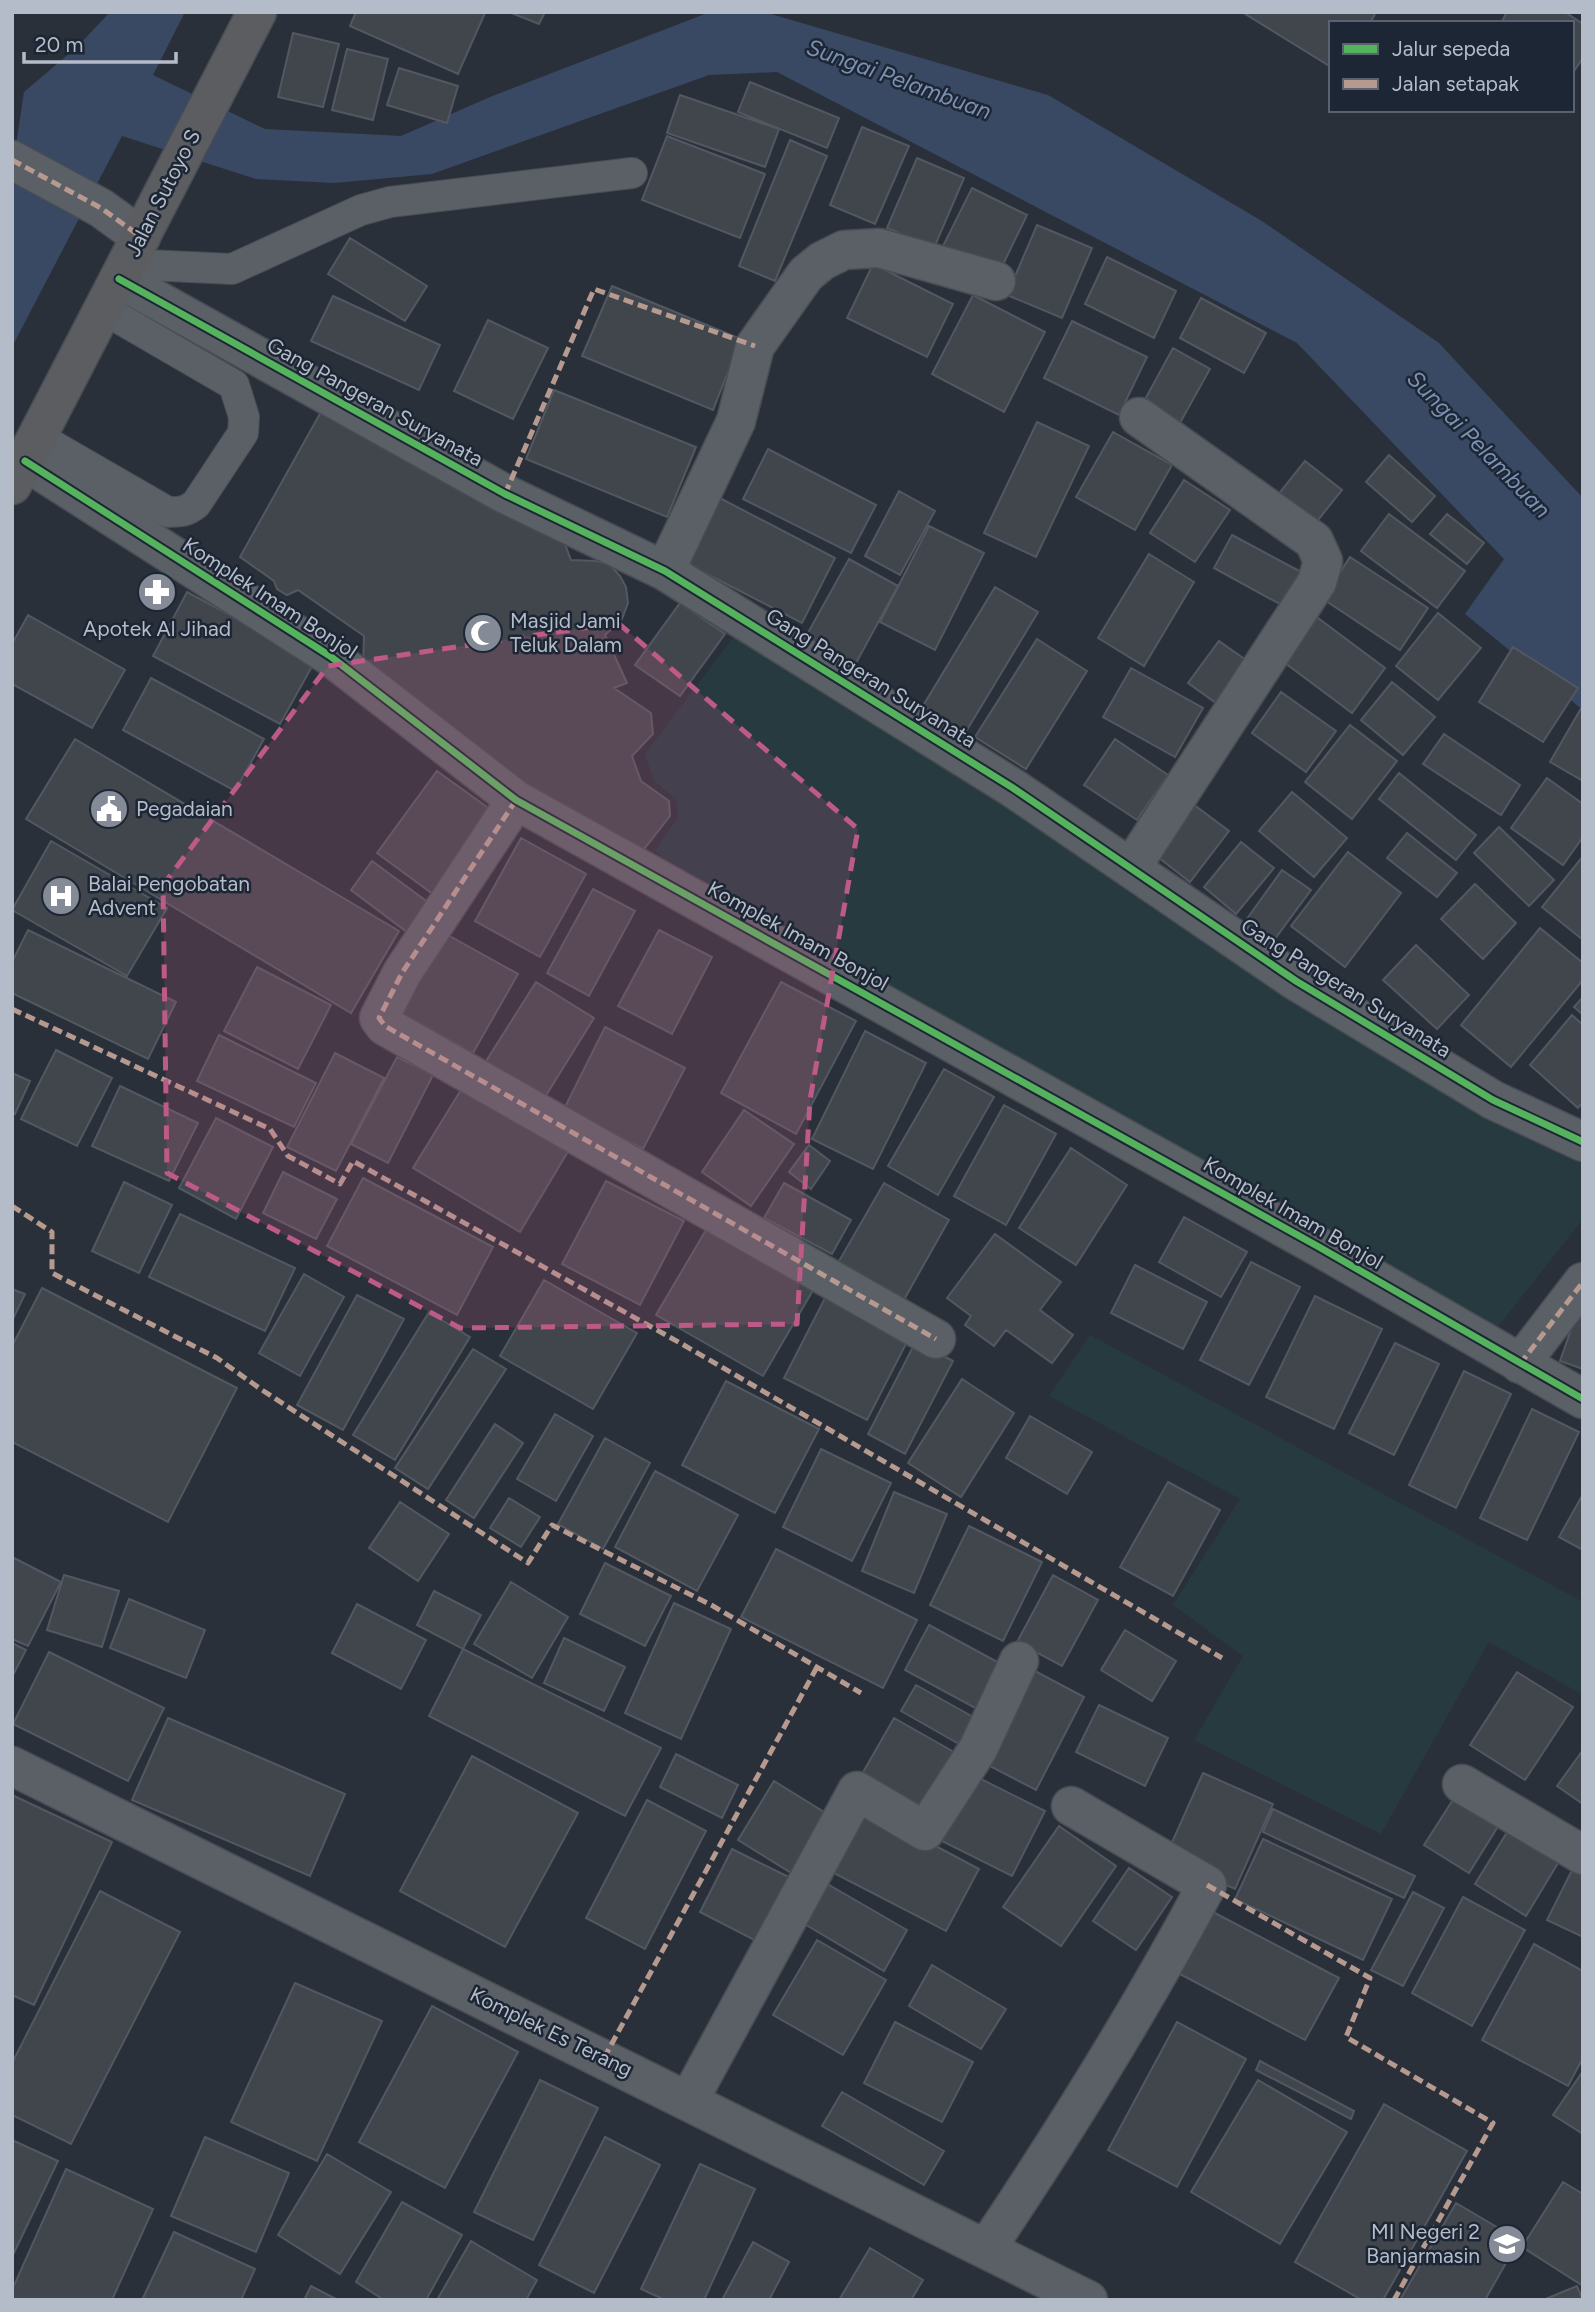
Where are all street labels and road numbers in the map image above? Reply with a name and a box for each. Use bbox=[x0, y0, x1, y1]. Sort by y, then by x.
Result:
street label: Jalan Sutoyo S bbox=[120, 125, 205, 260]
street label: Gang Pangeran Suryanata bbox=[263, 332, 488, 471]
street label: Komplek Imam Bonjol bbox=[178, 532, 362, 663]
street label: Gang Pangeran Suryanata bbox=[762, 603, 981, 753]
street label: Komplek Imam Bonjol bbox=[703, 875, 893, 996]
street label: Gang Pangeran Suryanata bbox=[1237, 913, 1456, 1063]
street label: Komplek Imam Bonjol bbox=[1199, 1151, 1387, 1274]
street label: Komplek Es Terang bbox=[466, 1981, 637, 2082]

